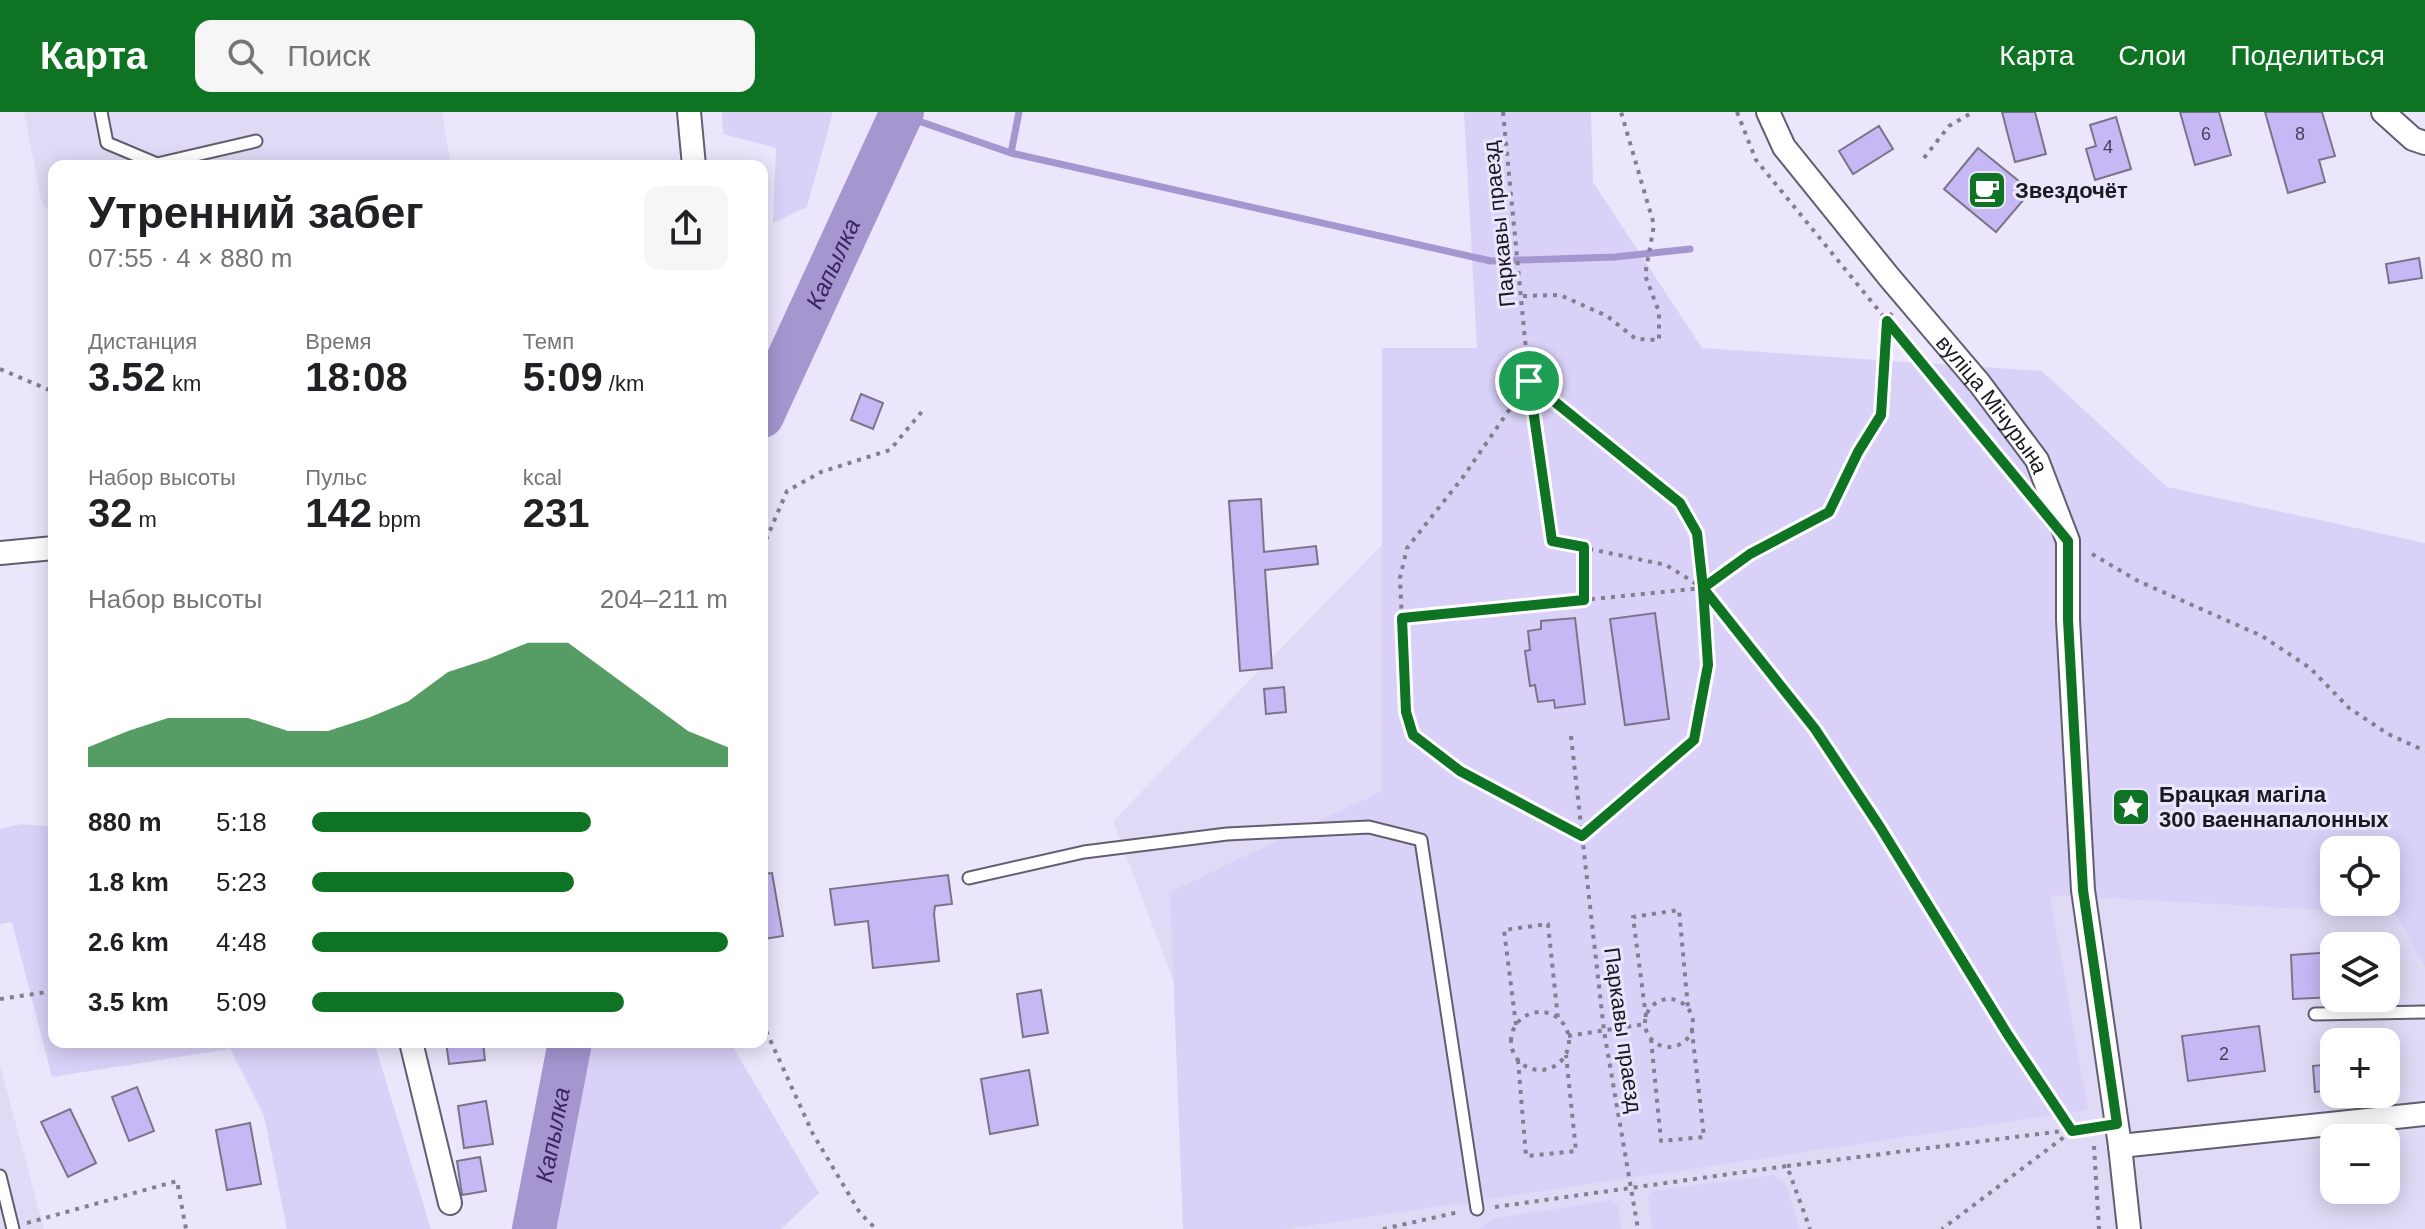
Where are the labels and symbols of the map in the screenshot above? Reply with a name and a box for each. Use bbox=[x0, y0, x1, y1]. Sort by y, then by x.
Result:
house number: 6 bbox=[2201, 124, 2211, 144]
house number: 8 bbox=[2295, 124, 2305, 144]
house number: 4 bbox=[2103, 137, 2113, 157]
street label: Паркавы праезд bbox=[1478, 140, 1520, 308]
cafe icon: Звездочёт bbox=[1966, 169, 2008, 211]
place label: Звездочёт bbox=[2015, 178, 2128, 203]
water label: Капылка bbox=[800, 214, 865, 313]
street label: вуліца Мічурына bbox=[1931, 330, 2054, 477]
pin bbox=[1495, 347, 1563, 415]
place label: Брацкая магіла 300 ваеннапалонных bbox=[2159, 782, 2389, 832]
place icon: Брацкая магіла 300 ваеннапалонных bbox=[2110, 786, 2152, 828]
street label: Паркавы праезд bbox=[1599, 946, 1647, 1114]
house number: 2 bbox=[2219, 1044, 2229, 1064]
water label: Капылка bbox=[530, 1085, 575, 1185]

